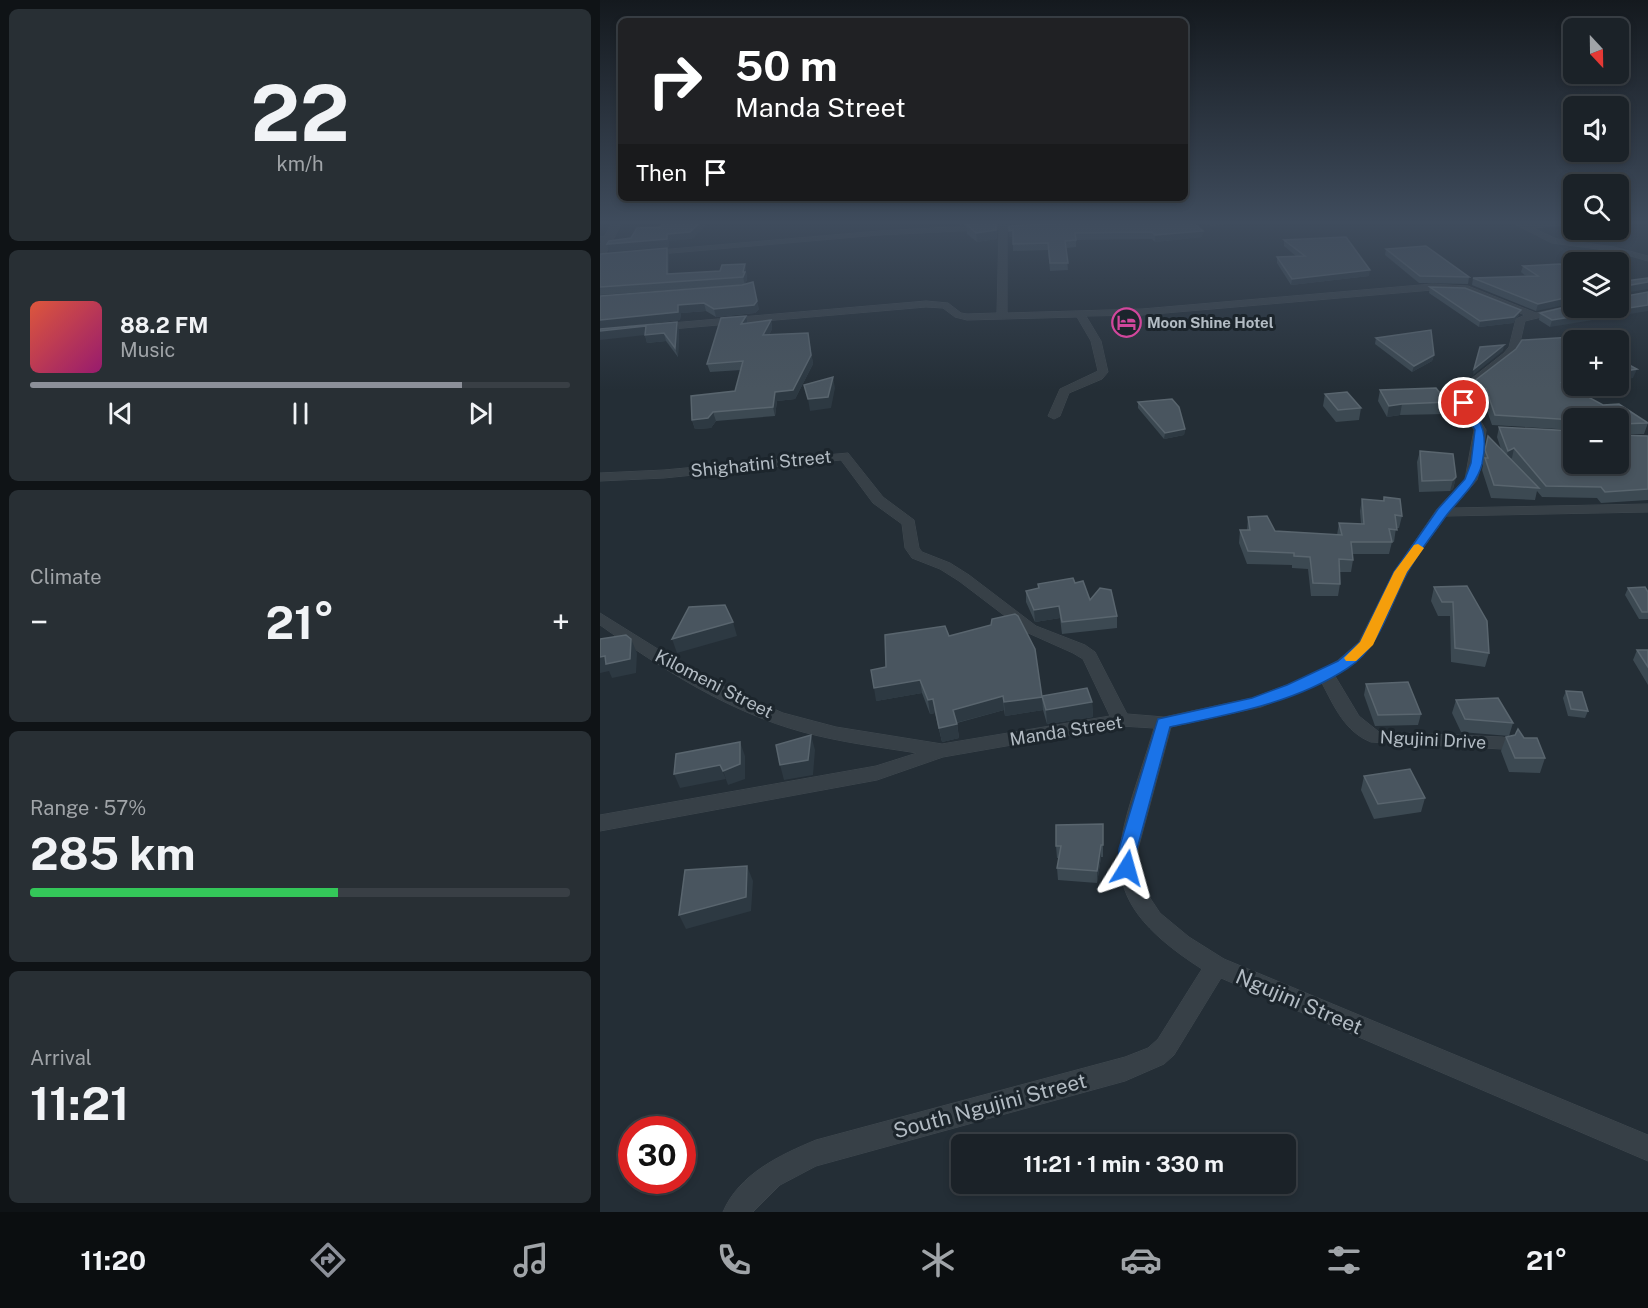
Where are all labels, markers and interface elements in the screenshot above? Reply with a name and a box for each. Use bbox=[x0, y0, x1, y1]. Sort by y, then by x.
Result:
north arrow bbox=[1563, 18, 1629, 84]
map controls bbox=[1563, 18, 1629, 474]
text: 50 m bbox=[735, 41, 838, 90]
icon: right bbox=[636, 42, 714, 120]
text: 22 bbox=[250, 67, 350, 159]
text: Manda Street bbox=[735, 91, 906, 123]
button: sound bbox=[1563, 96, 1629, 162]
text: km/h bbox=[276, 152, 324, 176]
icon: arrive bbox=[699, 156, 732, 189]
text: Then bbox=[636, 160, 687, 186]
button: search bbox=[1563, 174, 1629, 240]
button: layers bbox=[1563, 252, 1629, 318]
hotel icon: Moon Shine Hotel bbox=[1110, 307, 1142, 339]
text: 88.2 FM bbox=[120, 312, 208, 338]
place label: Moon Shine Hotel bbox=[1147, 314, 1274, 331]
button: + bbox=[1563, 330, 1629, 396]
text: Music bbox=[120, 338, 175, 362]
pin bbox=[1438, 377, 1489, 428]
icon: arrive bbox=[1447, 386, 1480, 419]
icon: previous bbox=[104, 397, 137, 430]
icon: pause bbox=[284, 397, 317, 430]
icon: next bbox=[464, 397, 497, 430]
button: − bbox=[1563, 408, 1629, 474]
street label: Shighatini Street bbox=[690, 446, 832, 481]
text: Climate bbox=[30, 565, 102, 589]
text: 21° bbox=[265, 596, 335, 649]
text: − bbox=[30, 603, 48, 641]
text: + bbox=[552, 603, 570, 641]
street label: Kilomeni Street bbox=[652, 645, 777, 722]
street label: Manda Street bbox=[1008, 711, 1124, 750]
street label: Ngujini Drive bbox=[1379, 726, 1487, 753]
text: Range · 57% bbox=[30, 796, 146, 820]
text: 285 km bbox=[30, 827, 196, 880]
position arrow bbox=[1095, 836, 1159, 900]
street label: Ngujini Street bbox=[1232, 964, 1366, 1039]
text: Arrival bbox=[30, 1046, 92, 1070]
street label: South Ngujini Street bbox=[891, 1068, 1089, 1143]
text: 11:21 bbox=[30, 1077, 129, 1130]
speed limit sign: 30 bbox=[618, 1116, 696, 1194]
text: 11:21 · 1 min · 330 m bbox=[1023, 1151, 1224, 1177]
icon: directions bbox=[307, 1239, 349, 1281]
icon: music bbox=[510, 1239, 552, 1281]
icon: phone bbox=[713, 1239, 755, 1281]
icon: climate bbox=[917, 1239, 959, 1281]
icon: car bbox=[1120, 1239, 1162, 1281]
icon: filters bbox=[1323, 1239, 1365, 1281]
text: 11:20 bbox=[81, 1244, 146, 1276]
text: 21° bbox=[1526, 1244, 1567, 1276]

